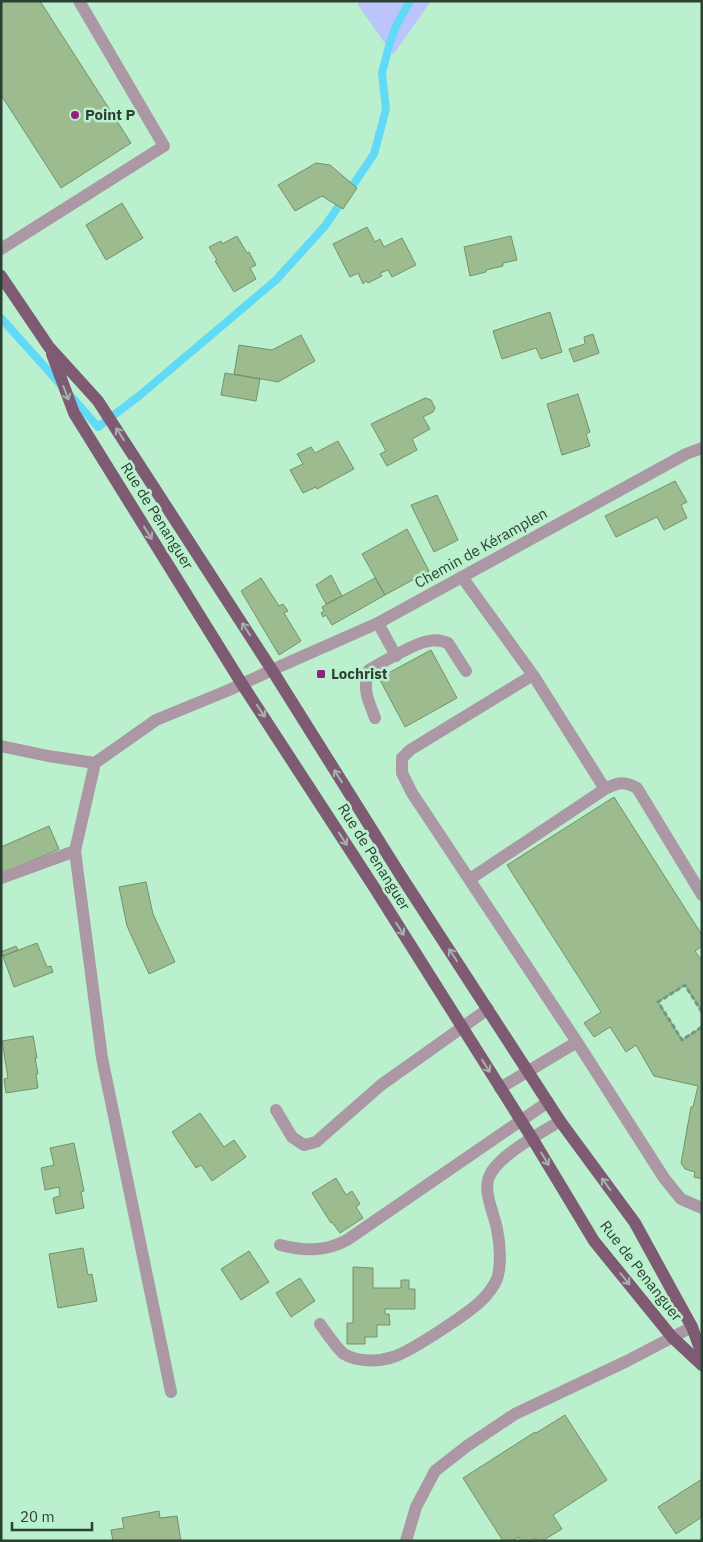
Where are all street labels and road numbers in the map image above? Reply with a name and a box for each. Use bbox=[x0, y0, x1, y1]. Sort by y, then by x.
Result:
street label: Rue de Penanguer bbox=[117, 459, 198, 573]
street label: Chemin de Kéramplen bbox=[411, 503, 550, 592]
street label: Rue de Penanguer bbox=[334, 800, 415, 914]
street label: Rue de Penanguer bbox=[596, 1217, 687, 1325]

